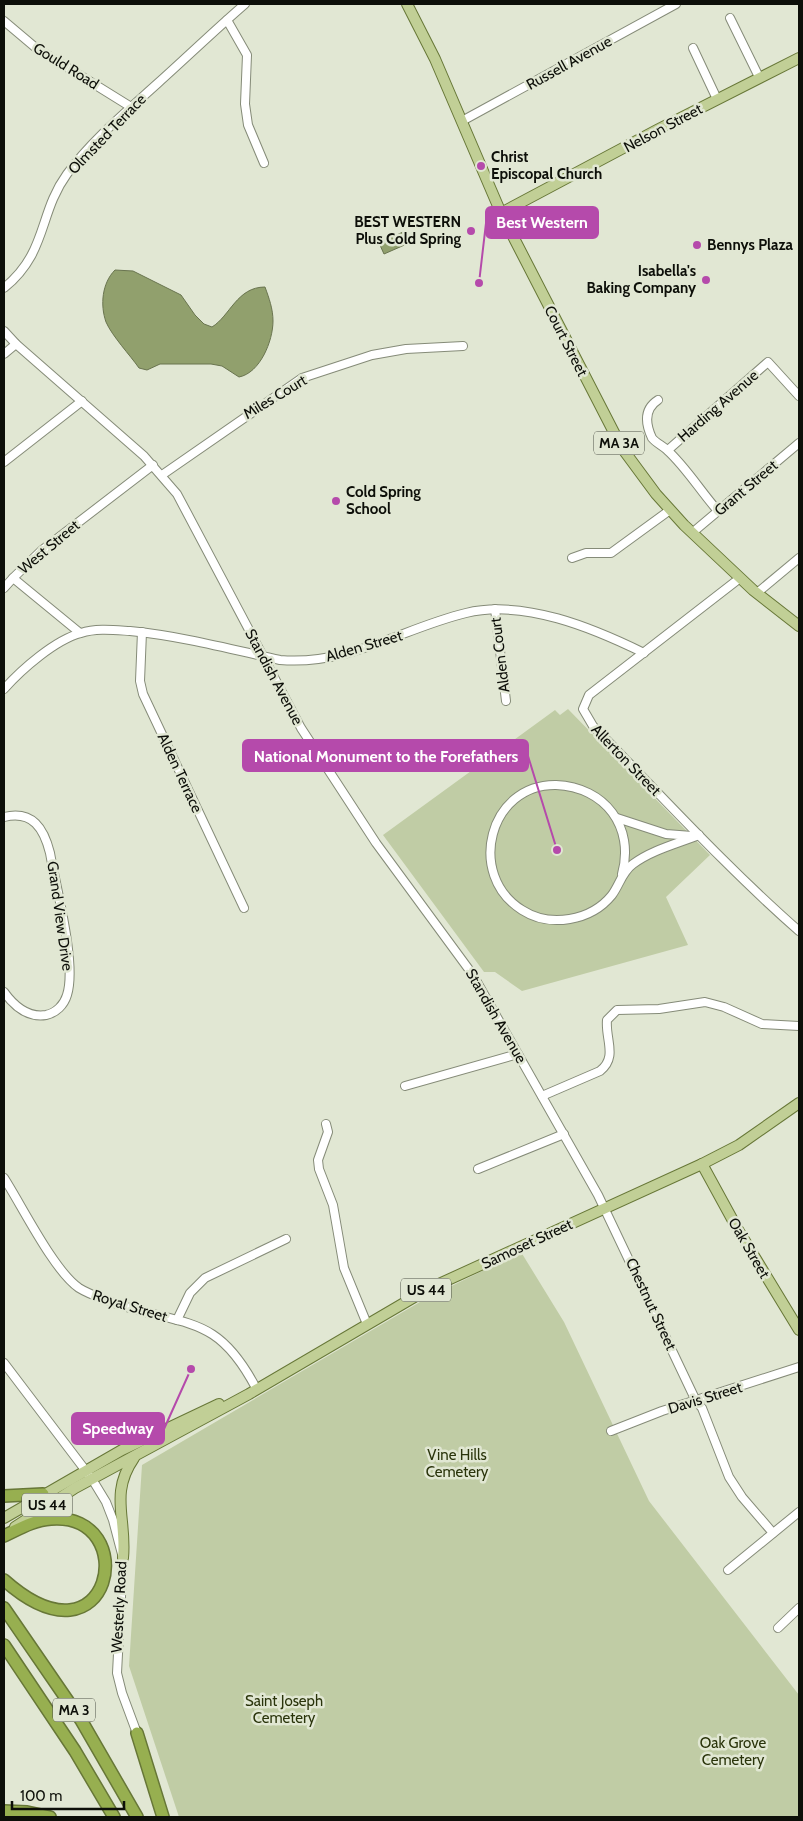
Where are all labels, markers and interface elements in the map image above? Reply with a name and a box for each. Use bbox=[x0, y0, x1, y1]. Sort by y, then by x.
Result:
street label: Russell Avenue bbox=[523, 32, 615, 94]
street label: Gould Road bbox=[30, 39, 102, 93]
street label: Olmsted Terrace bbox=[64, 90, 150, 178]
street label: Nelson Street bbox=[621, 100, 705, 156]
place label: Christ Episcopal Church bbox=[491, 148, 602, 183]
marker: Christ Episcopal Church bbox=[475, 160, 487, 172]
callout: Best Western bbox=[486, 207, 598, 238]
place label: BEST WESTERN Plus Cold Spring bbox=[354, 213, 461, 248]
text: Best Western bbox=[496, 213, 588, 232]
marker: BEST WESTERN Plus Cold Spring bbox=[465, 225, 477, 237]
place label: Bennys Plaza bbox=[707, 236, 794, 254]
marker: Bennys Plaza bbox=[691, 239, 703, 251]
place label: Isabella's Baking Company bbox=[586, 262, 697, 297]
marker: Isabella's Baking Company bbox=[700, 274, 712, 286]
street label: Court Street bbox=[541, 303, 591, 379]
street label: Harding Avenue bbox=[674, 366, 762, 446]
street label: Miles Court bbox=[240, 371, 310, 423]
road number: MA 3A bbox=[594, 432, 644, 454]
street label: Grant Street bbox=[711, 456, 781, 520]
place label: Cold Spring School bbox=[346, 483, 421, 518]
marker: Cold Spring School bbox=[330, 495, 342, 507]
street label: West Street bbox=[15, 516, 83, 578]
street label: Alden Court bbox=[486, 617, 514, 693]
street label: Standish Avenue bbox=[241, 626, 307, 728]
street label: Alden Street bbox=[324, 626, 404, 666]
street label: Allerton Street bbox=[588, 721, 664, 799]
street label: Alden Terrace bbox=[154, 730, 206, 816]
callout: National Monument to the Forefathers bbox=[243, 740, 528, 771]
text: National Monument to the Forefathers bbox=[254, 747, 518, 766]
street label: Grand View Drive bbox=[43, 860, 77, 972]
street label: Standish Avenue bbox=[462, 966, 530, 1067]
street label: Oak Street bbox=[724, 1214, 774, 1282]
street label: Samoset Street bbox=[479, 1215, 575, 1273]
street label: Chestnut Street bbox=[622, 1255, 680, 1353]
road number: US 44 bbox=[401, 1278, 451, 1302]
street label: Royal Street bbox=[91, 1286, 169, 1326]
street label: Davis Street bbox=[666, 1378, 744, 1418]
callout: Speedway bbox=[72, 1413, 164, 1444]
text: Speedway bbox=[82, 1419, 154, 1438]
park label: Vine Hills Cemetery bbox=[426, 1446, 489, 1481]
road number: US 44 bbox=[22, 1494, 72, 1516]
street label: Westerly Road bbox=[108, 1561, 130, 1653]
park label: Saint Joseph Cemetery bbox=[245, 1692, 323, 1727]
road number: MA 3 bbox=[53, 1698, 95, 1722]
park label: Oak Grove Cemetery bbox=[700, 1734, 766, 1769]
scale bar bbox=[12, 1778, 125, 1810]
text: 100 m bbox=[20, 1787, 62, 1805]

